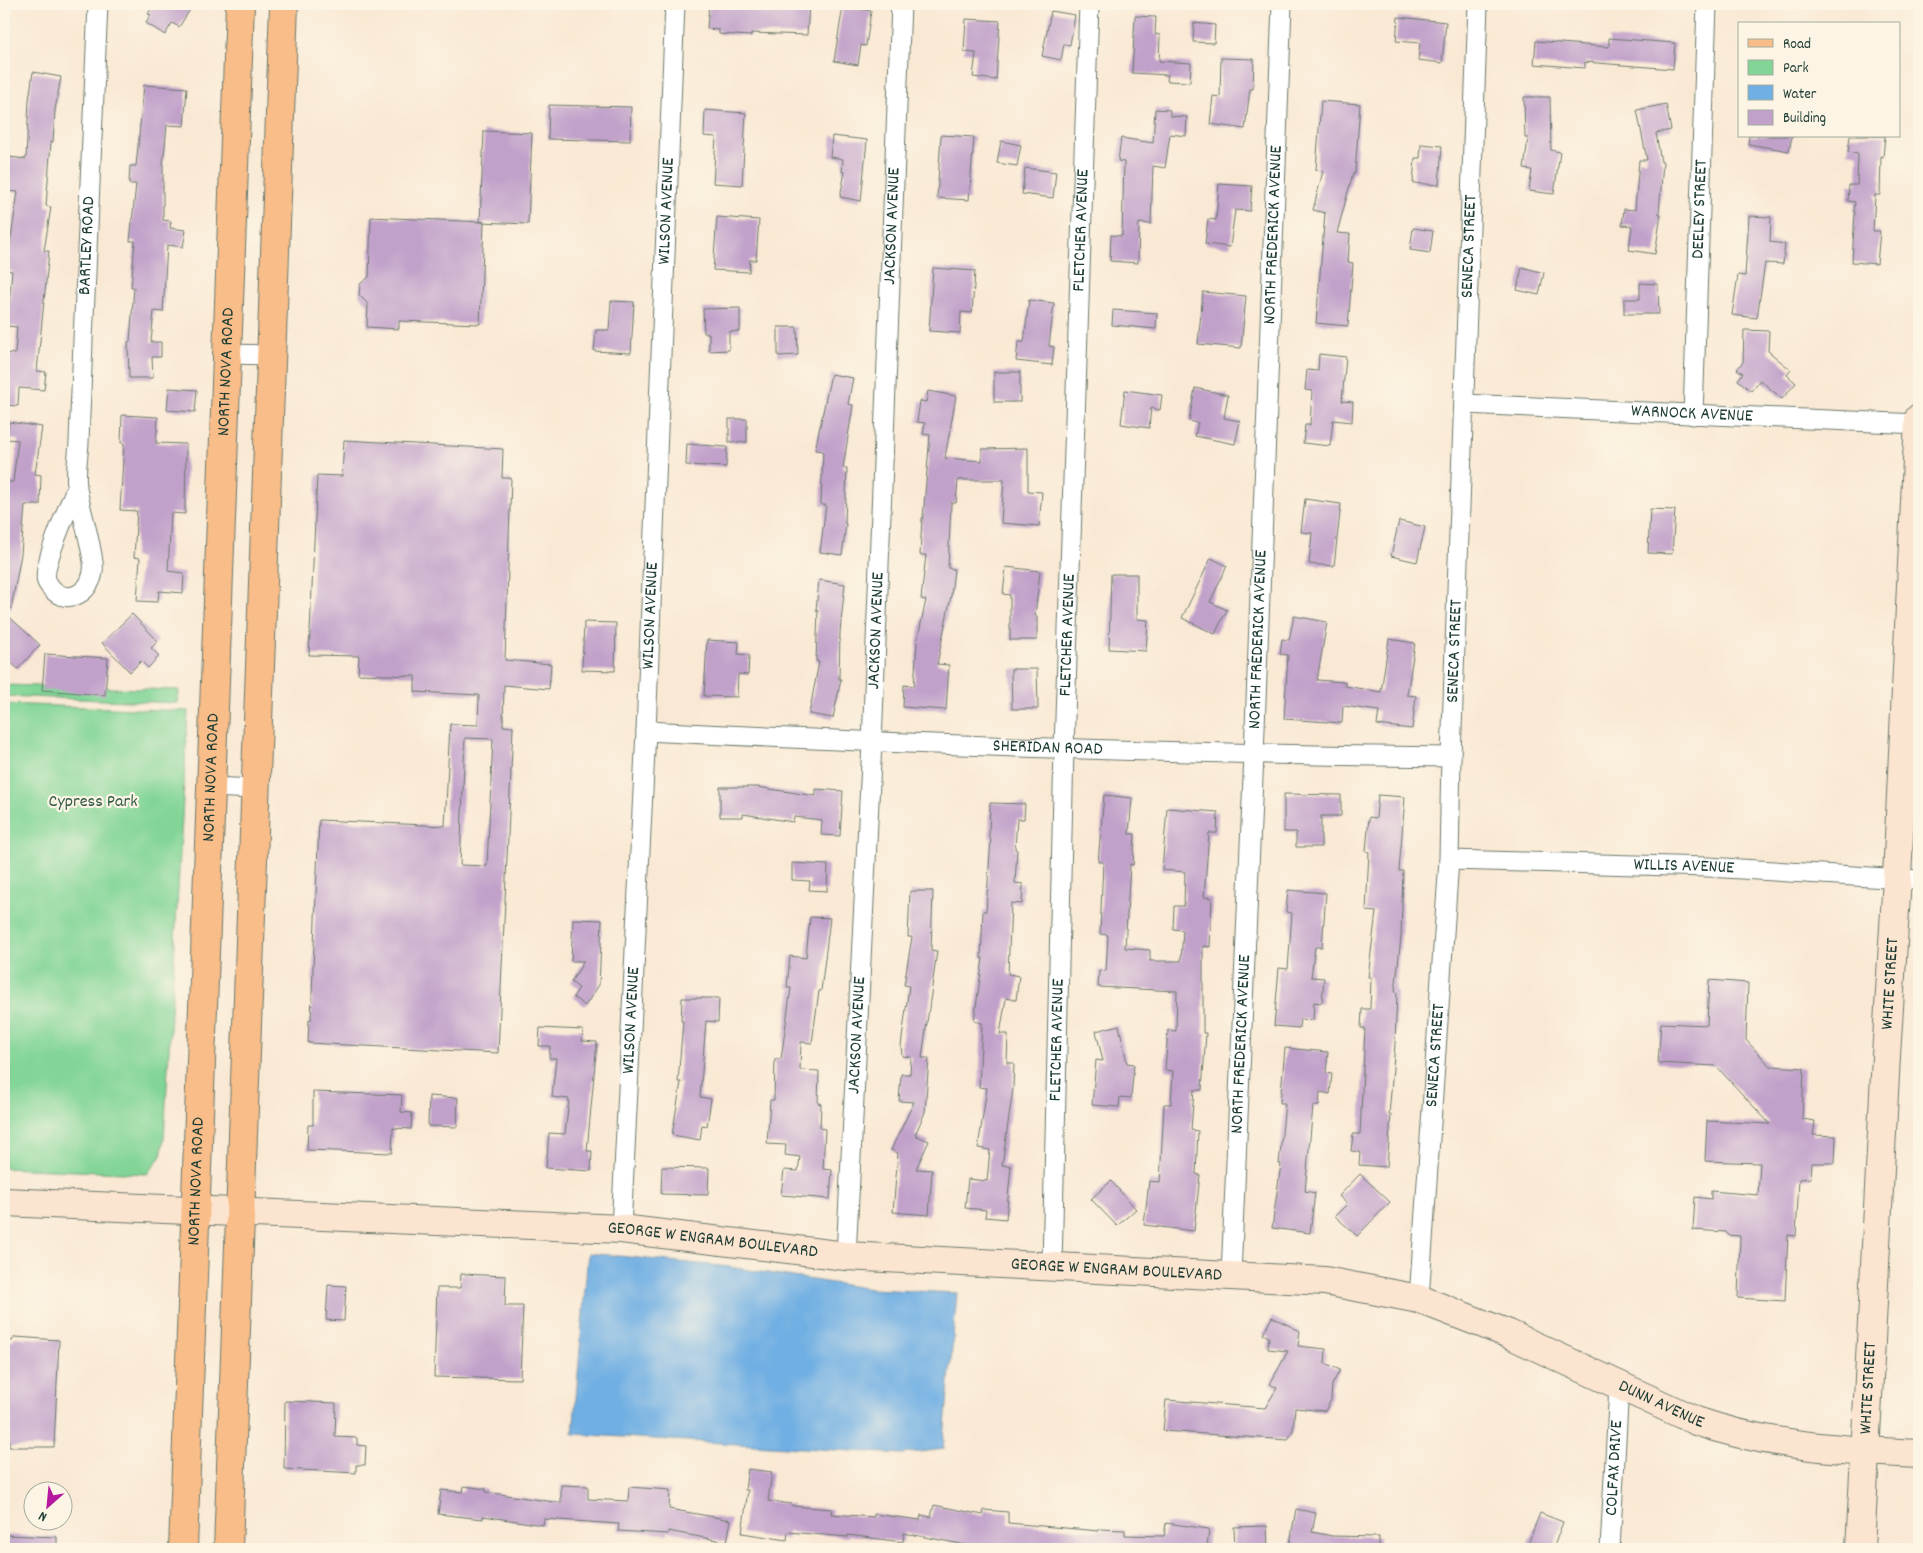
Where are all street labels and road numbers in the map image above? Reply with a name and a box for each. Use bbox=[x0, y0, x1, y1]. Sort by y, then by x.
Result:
street label: NORTH FREDERICK AVENUE bbox=[1258, 145, 1289, 325]
street label: WILSON AVENUE bbox=[652, 157, 681, 265]
street label: DEELEY STREET bbox=[1686, 159, 1714, 259]
street label: JACKSON AVENUE bbox=[877, 167, 907, 285]
street label: FLETCHER AVENUE bbox=[1067, 169, 1096, 292]
street label: SENECA STREET bbox=[1455, 194, 1484, 299]
street label: BARTLEY ROAD bbox=[73, 196, 102, 296]
street label: NORTH NOVA ROAD bbox=[212, 307, 241, 437]
street label: WARNOCK AVENUE bbox=[1630, 399, 1753, 429]
street label: NORTH FREDERICK AVENUE bbox=[1242, 550, 1274, 730]
street label: WILSON AVENUE bbox=[636, 562, 665, 670]
street label: JACKSON AVENUE bbox=[862, 572, 891, 690]
street label: FLETCHER AVENUE bbox=[1053, 574, 1082, 697]
street label: SENECA STREET bbox=[1440, 599, 1469, 703]
street label: NORTH NOVA ROAD bbox=[197, 713, 226, 842]
street label: SHERIDAN ROAD bbox=[992, 734, 1103, 762]
street label: WILLIS AVENUE bbox=[1633, 852, 1735, 881]
street label: WHITE STREET bbox=[1875, 937, 1906, 1031]
street label: NORTH FREDERICK AVENUE bbox=[1225, 954, 1258, 1134]
street label: WILSON AVENUE bbox=[616, 966, 647, 1074]
street label: JACKSON AVENUE bbox=[842, 976, 873, 1095]
street label: FLETCHER AVENUE bbox=[1043, 979, 1071, 1102]
street label: SENECA STREET bbox=[1420, 1003, 1452, 1108]
street label: NORTH NOVA ROAD bbox=[182, 1116, 211, 1246]
street label: GEORGE W ENGRAM BOULEVARD bbox=[607, 1216, 819, 1265]
street label: GEORGE W ENGRAM BOULEVARD bbox=[1010, 1252, 1223, 1288]
street label: WHITE STREET bbox=[1854, 1342, 1883, 1435]
street label: DUNN AVENUE bbox=[1614, 1374, 1707, 1435]
street label: COLFAX DRIVE bbox=[1599, 1420, 1630, 1516]

